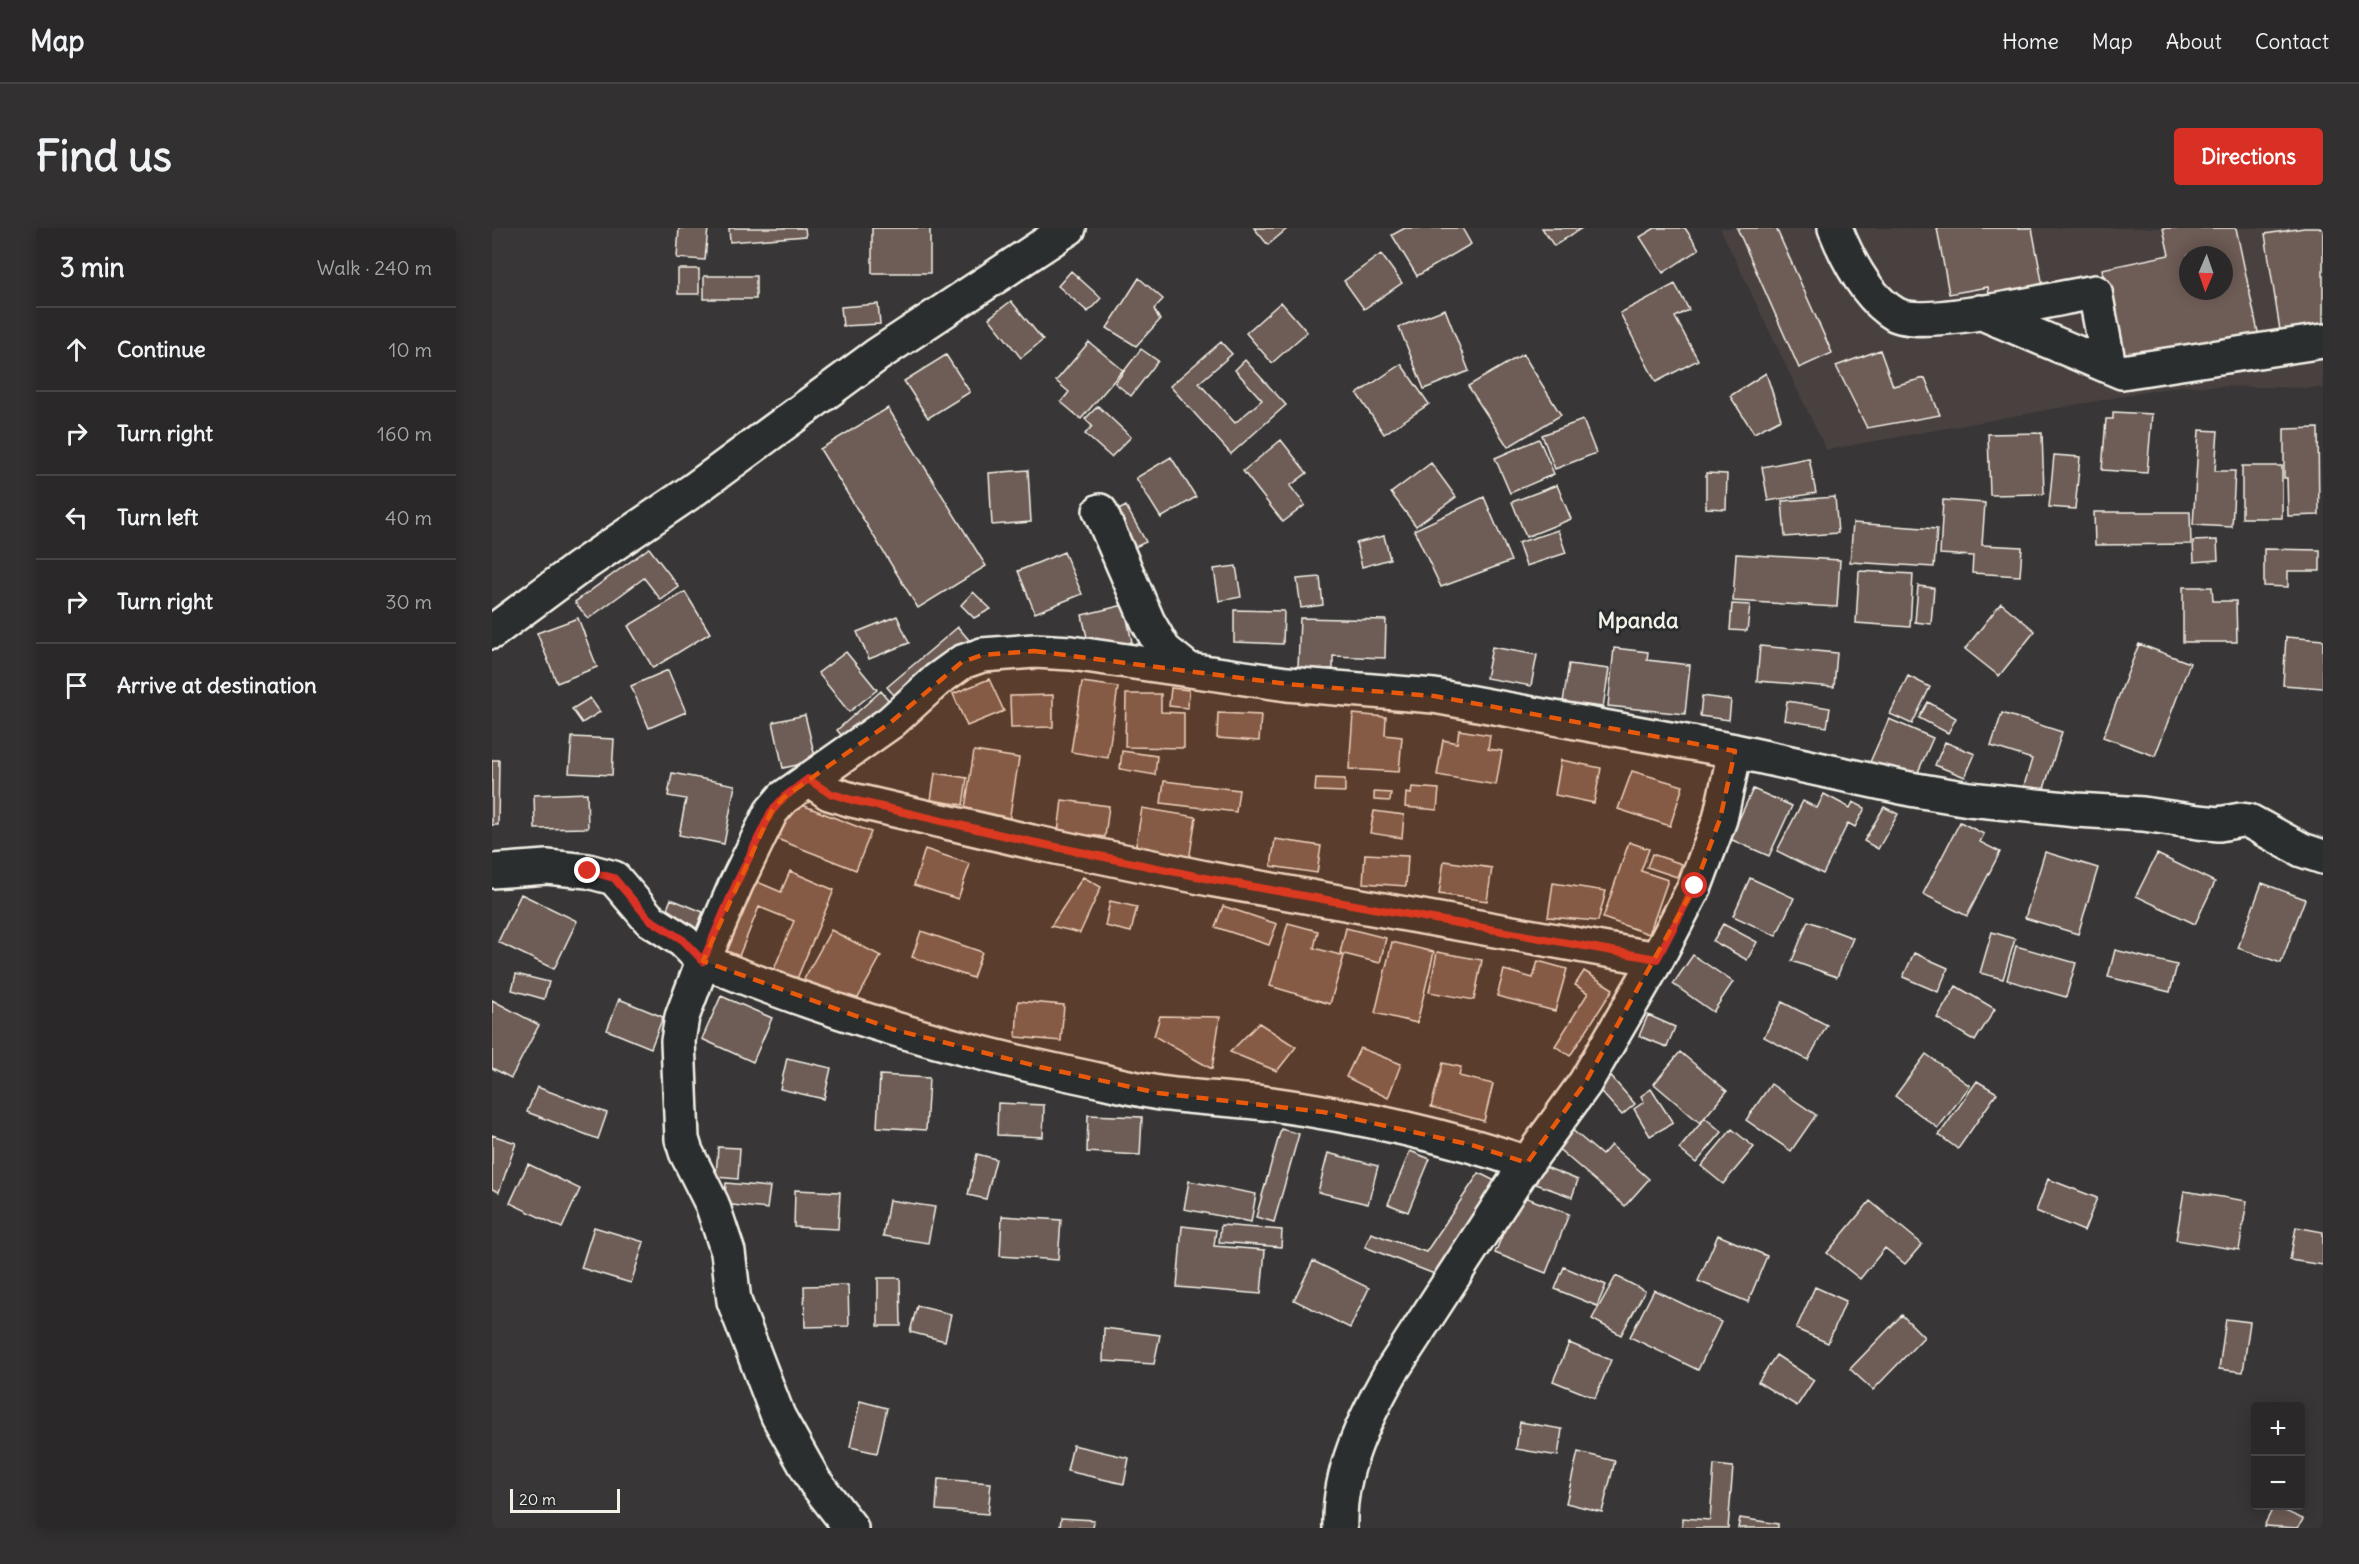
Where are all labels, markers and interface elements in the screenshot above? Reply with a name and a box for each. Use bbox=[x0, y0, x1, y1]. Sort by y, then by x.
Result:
text: Map bbox=[30, 23, 84, 59]
text: Home bbox=[2002, 28, 2059, 55]
text: Map bbox=[2092, 28, 2133, 55]
text: About bbox=[2166, 28, 2222, 55]
text: Contact bbox=[2255, 28, 2329, 55]
button: Directions bbox=[2174, 128, 2323, 185]
text: Find us bbox=[36, 130, 172, 182]
north arrow bbox=[2179, 246, 2233, 300]
text: 3 min bbox=[60, 251, 125, 284]
text: Walk · 240 m bbox=[317, 255, 432, 280]
icon: ahead bbox=[60, 333, 93, 366]
text: Continue bbox=[117, 335, 206, 363]
text: 10 m bbox=[389, 337, 432, 362]
icon: right bbox=[60, 417, 93, 450]
text: Turn right bbox=[117, 419, 213, 447]
text: 160 m bbox=[377, 421, 432, 446]
icon: left bbox=[60, 501, 93, 534]
text: Turn left bbox=[117, 503, 198, 531]
text: 40 m bbox=[385, 505, 432, 530]
icon: right bbox=[60, 585, 93, 618]
text: Turn right bbox=[117, 587, 213, 615]
text: 30 m bbox=[385, 589, 432, 614]
district label: Mpanda bbox=[1597, 606, 1679, 634]
icon: arrive bbox=[60, 669, 93, 702]
text: Arrive at destination bbox=[117, 671, 317, 699]
route end bbox=[574, 857, 600, 883]
route start bbox=[1681, 872, 1707, 898]
map controls bbox=[2251, 1402, 2305, 1510]
button: + bbox=[2251, 1402, 2305, 1456]
button: − bbox=[2251, 1456, 2305, 1510]
scale bar bbox=[510, 1486, 620, 1514]
text: 20 m bbox=[519, 1489, 556, 1509]

